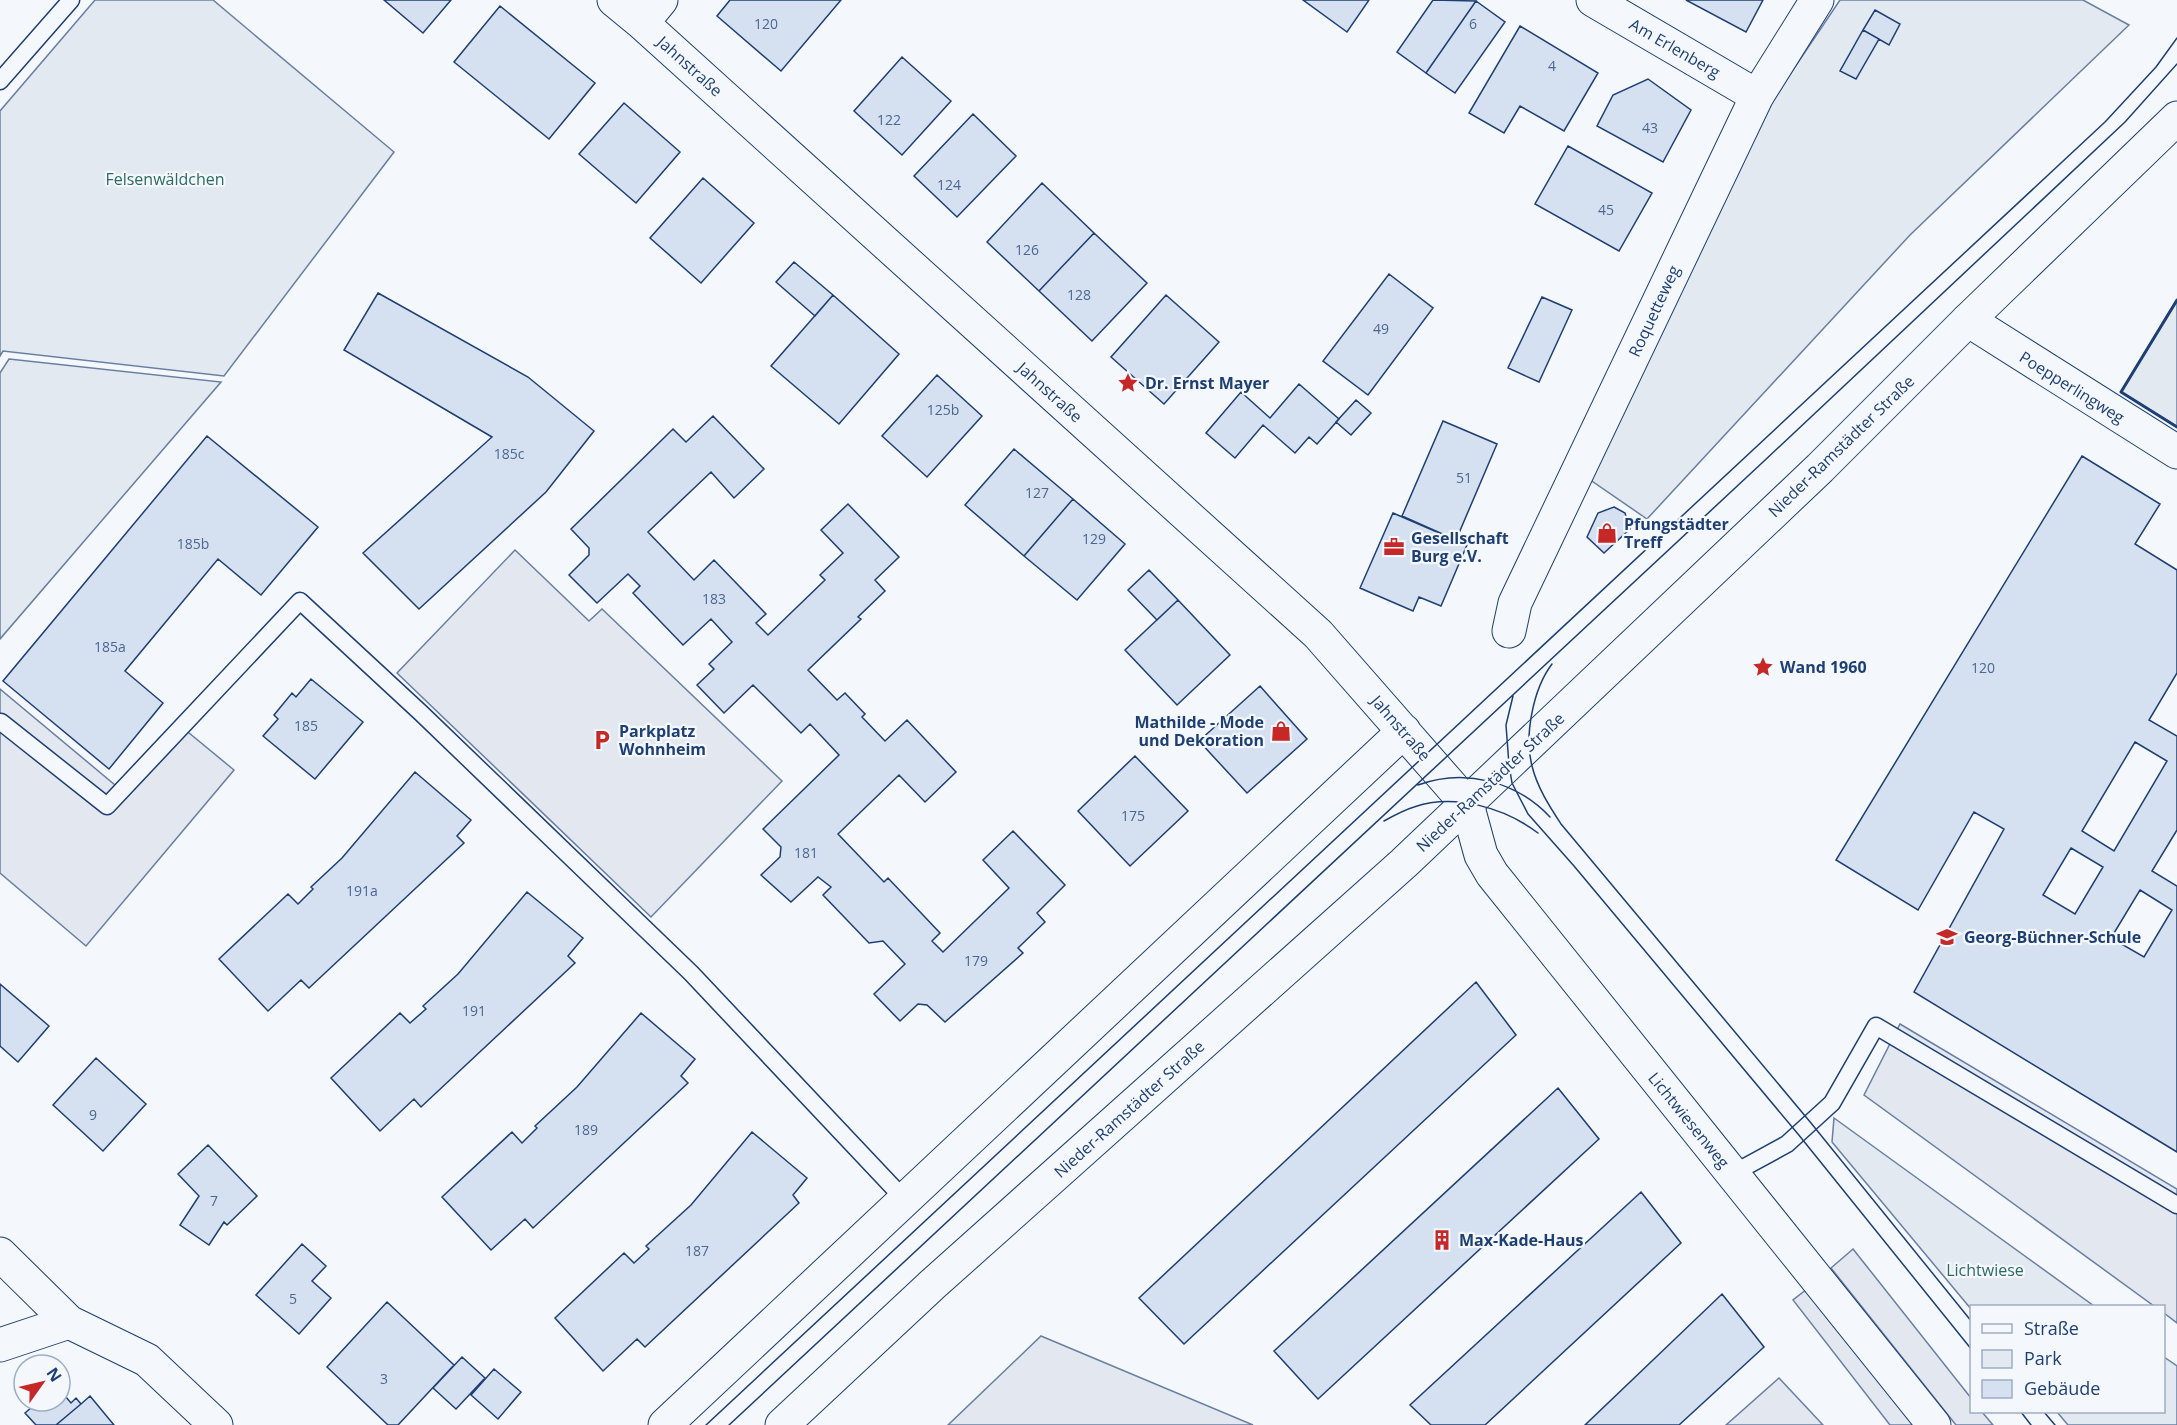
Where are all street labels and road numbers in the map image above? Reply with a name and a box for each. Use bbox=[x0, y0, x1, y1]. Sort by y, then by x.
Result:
street label: Am Erlenberg bbox=[1626, 13, 1725, 83]
street label: Jahnstraße bbox=[651, 30, 727, 101]
street label: Roquetteweg bbox=[1623, 261, 1685, 360]
street label: Poepperlingweg bbox=[2015, 346, 2129, 428]
street label: Jahnstraße bbox=[1011, 356, 1087, 427]
street label: Nieder-Ramstädter Straße bbox=[1763, 370, 1919, 522]
street label: Jahnstraße bbox=[1365, 689, 1436, 766]
street label: Nieder-Ramstädter Straße bbox=[1411, 707, 1569, 857]
street label: Nieder-Ramstädter Straße bbox=[1049, 1035, 1209, 1183]
street label: Lichtwiesenweg bbox=[1643, 1067, 1735, 1173]

